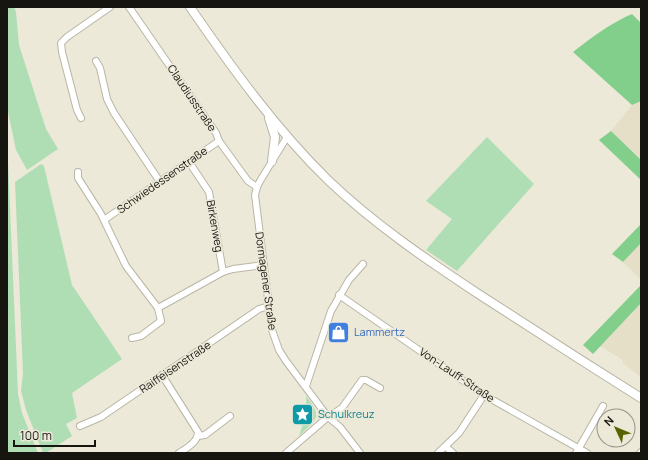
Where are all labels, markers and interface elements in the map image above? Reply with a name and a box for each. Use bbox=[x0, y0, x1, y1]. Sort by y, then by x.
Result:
street label: Claudiusstraße bbox=[165, 61, 221, 135]
street label: Schwiedessenstraße bbox=[114, 142, 210, 216]
street label: Birkenweg bbox=[204, 199, 227, 253]
street label: Dormagener Straße bbox=[252, 231, 281, 332]
shop icon: Lammertz bbox=[325, 319, 351, 345]
place label: Lammertz bbox=[354, 324, 405, 339]
street label: Raiffeisenstraße bbox=[136, 337, 214, 396]
street label: Von-Lauff-Straße bbox=[417, 344, 498, 406]
place icon: Schulkreuz bbox=[290, 401, 316, 427]
place label: Schulkreuz bbox=[318, 406, 375, 421]
north arrow bbox=[596, 408, 636, 448]
text: N bbox=[600, 413, 617, 429]
scale bar bbox=[14, 422, 95, 448]
text: 100 m bbox=[20, 427, 52, 444]

